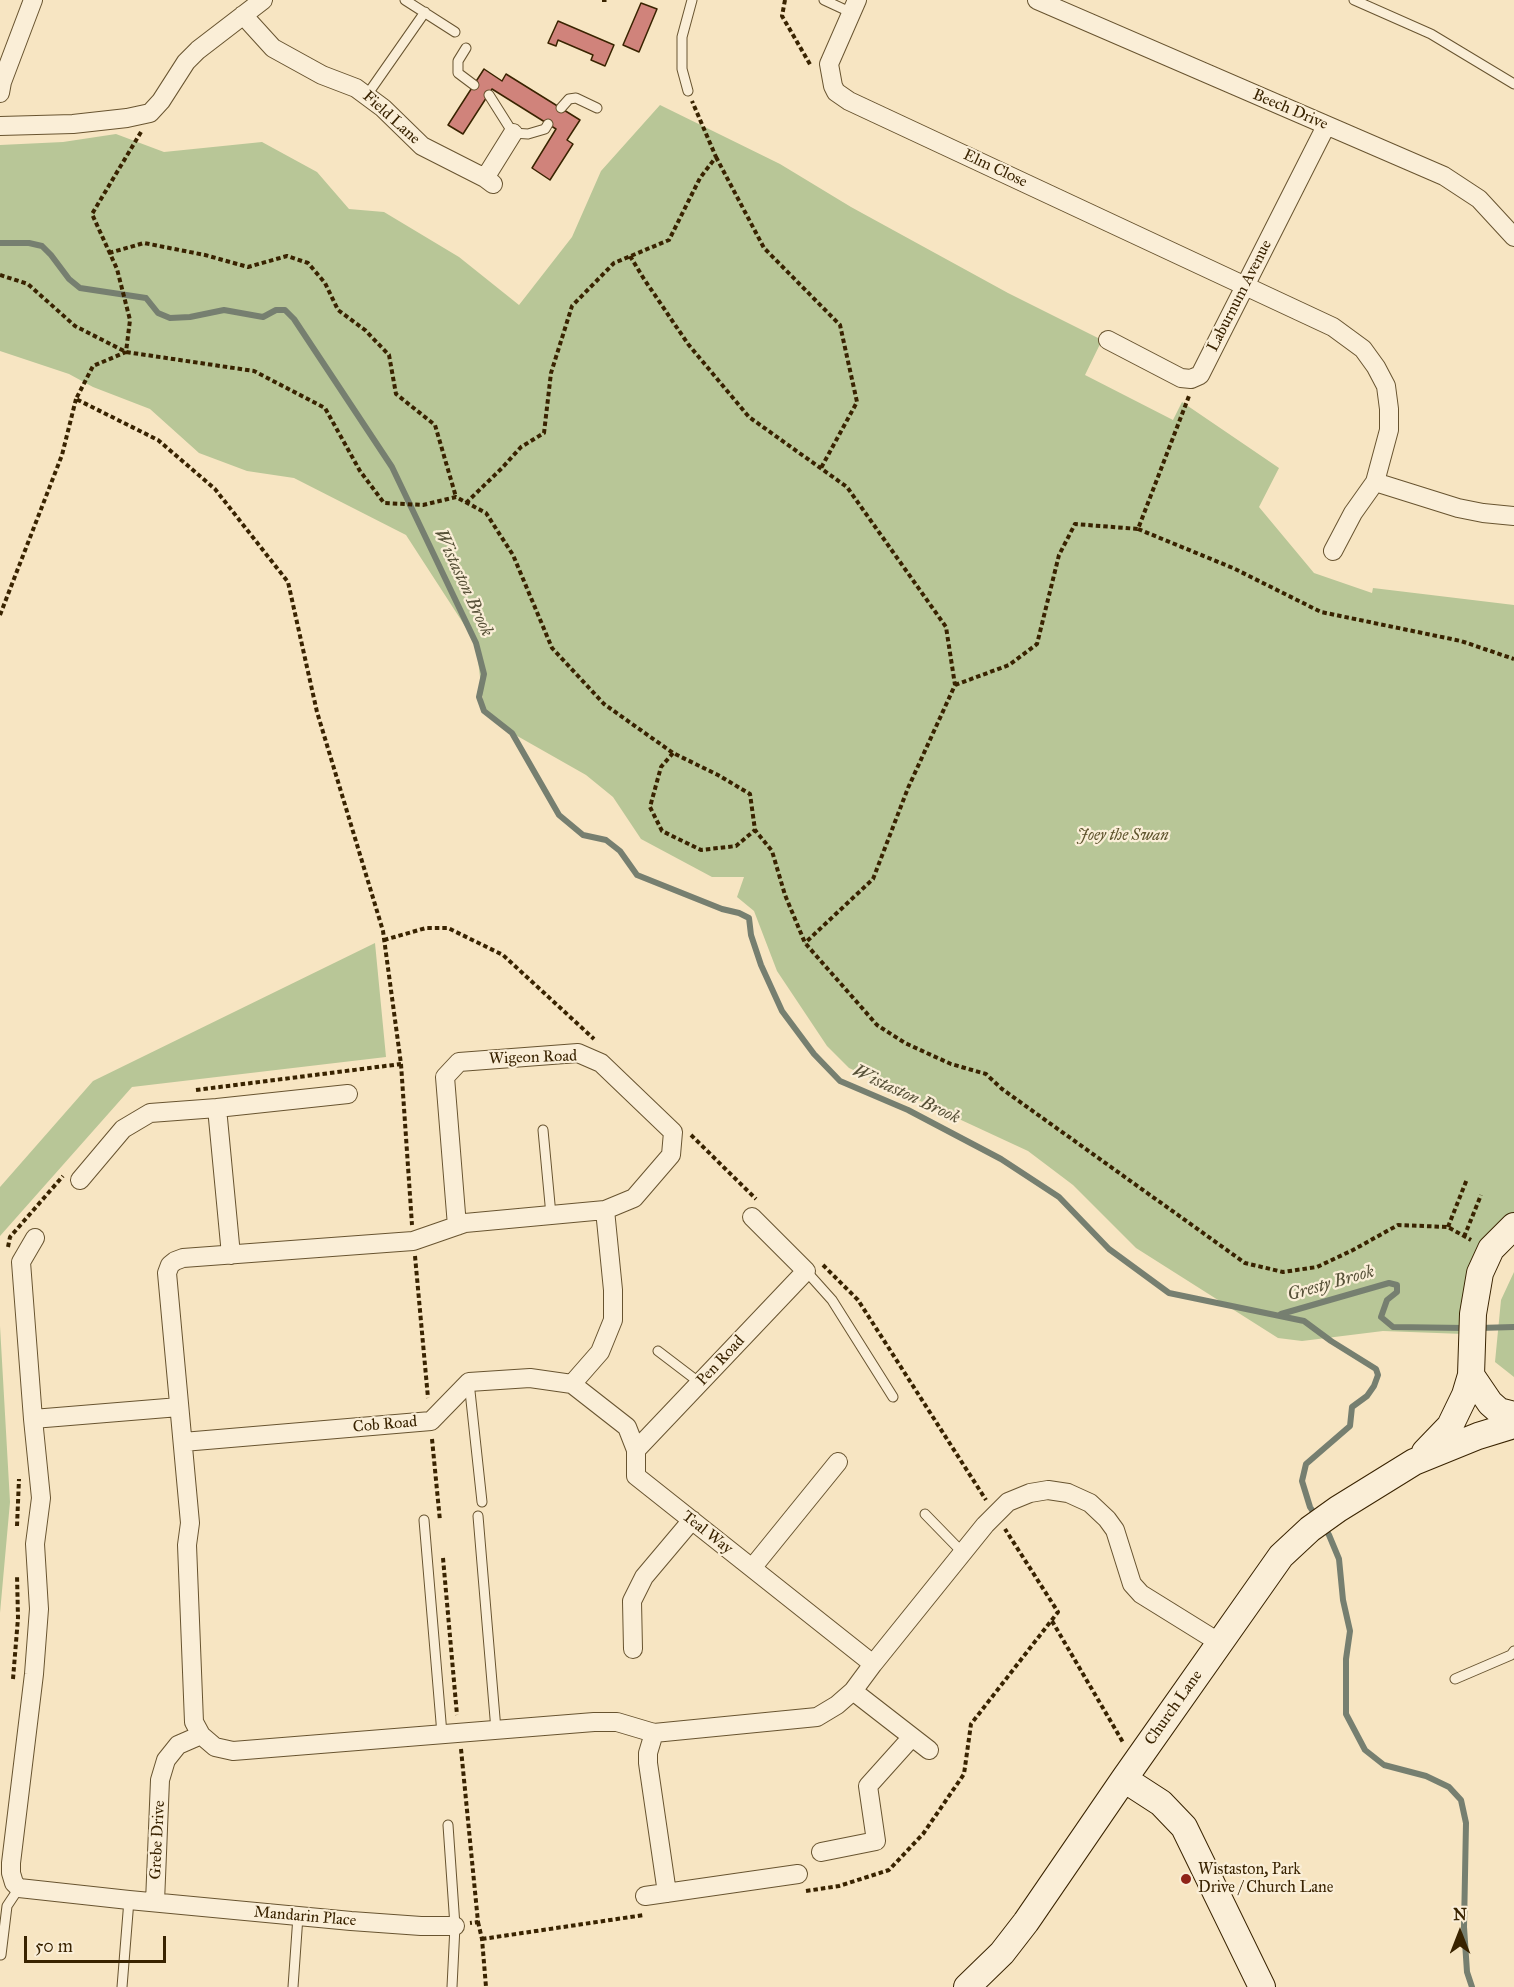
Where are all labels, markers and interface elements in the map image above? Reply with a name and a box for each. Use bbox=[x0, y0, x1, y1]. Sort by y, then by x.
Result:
street label: Beech Drive bbox=[1249, 86, 1331, 134]
street label: Field Lane bbox=[358, 87, 424, 149]
street label: Elm Close bbox=[960, 146, 1030, 192]
street label: Laburnum Avenue bbox=[1204, 237, 1276, 355]
water label: Wistaston Brook bbox=[429, 526, 497, 640]
park label: Joey the Swan bbox=[1077, 826, 1169, 846]
street label: Wigeon Road bbox=[489, 1047, 577, 1069]
water label: Wistaston Brook bbox=[849, 1061, 963, 1129]
water label: Gresty Brook bbox=[1285, 1261, 1377, 1307]
street label: Pen Road bbox=[693, 1332, 749, 1390]
street label: Cob Road bbox=[352, 1413, 418, 1437]
street label: Teal Way bbox=[678, 1507, 736, 1559]
street label: Church Lane bbox=[1141, 1667, 1207, 1749]
street label: Grebe Drive bbox=[146, 1800, 170, 1880]
place label: Wistaston, Park Drive / Church Lane bbox=[1198, 1860, 1333, 1898]
marker: Wistaston, Park Drive / Church Lane bbox=[1179, 1872, 1193, 1886]
street label: Mandarin Place bbox=[253, 1903, 357, 1931]
north arrow bbox=[1430, 1903, 1490, 1963]
text: N bbox=[1453, 1905, 1467, 1924]
scale bar bbox=[27, 1924, 170, 1962]
text: 50 m bbox=[35, 1935, 73, 1957]

